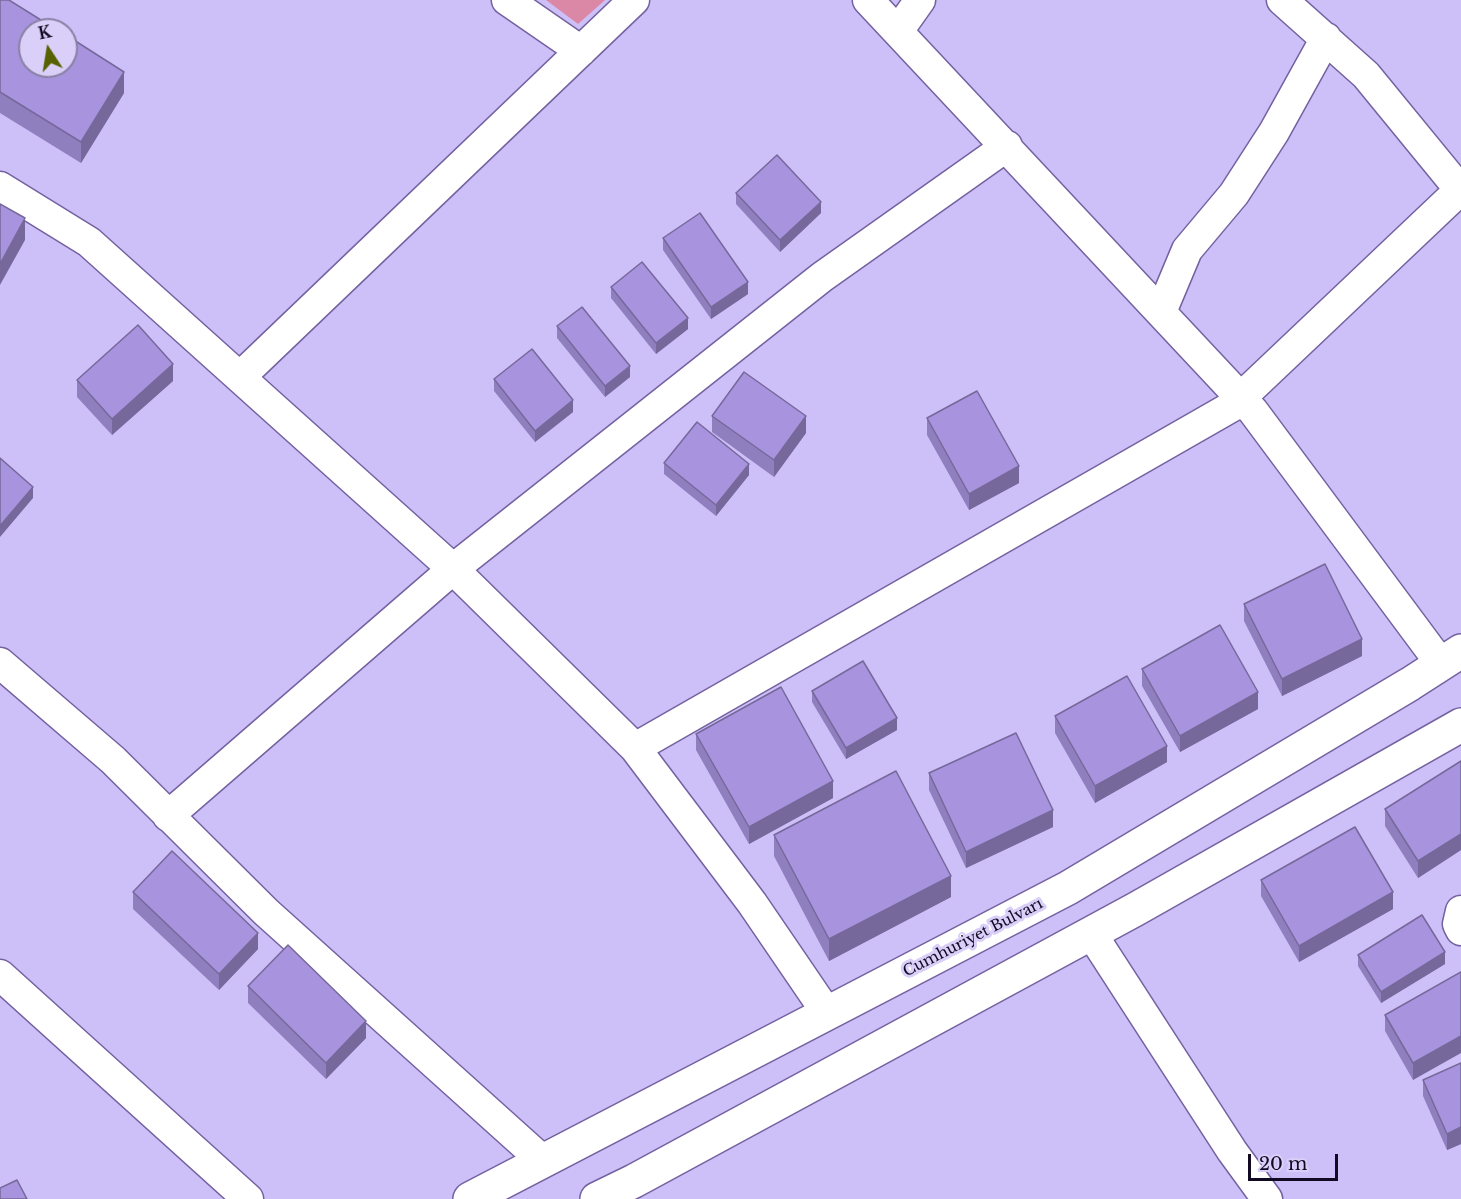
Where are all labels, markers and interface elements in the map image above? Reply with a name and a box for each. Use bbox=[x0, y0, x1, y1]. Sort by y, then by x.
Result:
north arrow bbox=[18, 18, 78, 78]
text: K bbox=[36, 21, 53, 43]
street label: Cumhuriyet Bulvarı bbox=[900, 895, 1046, 981]
scale bar bbox=[1251, 1142, 1341, 1180]
text: 20 m bbox=[1259, 1153, 1307, 1175]

